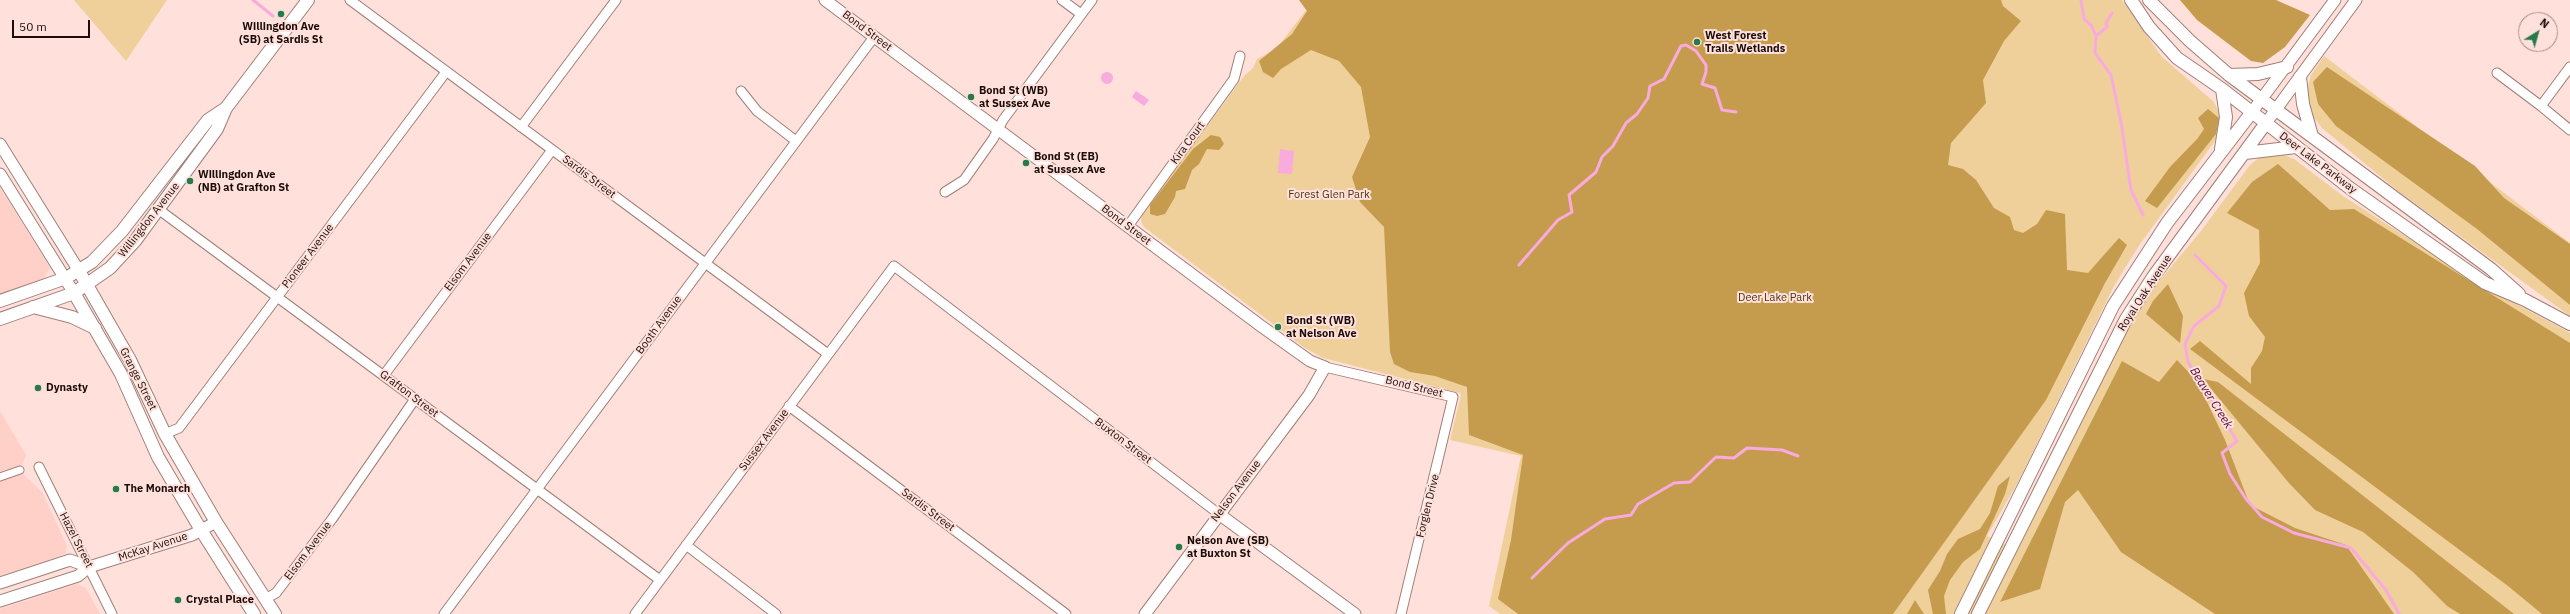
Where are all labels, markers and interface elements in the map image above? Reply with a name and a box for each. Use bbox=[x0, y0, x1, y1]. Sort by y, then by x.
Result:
street label: Bond Street bbox=[840, 8, 894, 54]
marker: Willingdon Ave (SB) at Sardis St bbox=[276, 9, 286, 19]
scale bar bbox=[14, 12, 92, 38]
north arrow bbox=[2518, 12, 2558, 52]
text: N bbox=[2537, 15, 2552, 31]
text: 50 m bbox=[19, 19, 47, 34]
place label: Willingdon Ave (SB) at Sardis St bbox=[239, 20, 323, 46]
place label: West Forest Trails Wetlands bbox=[1705, 29, 1785, 55]
marker: West Forest Trails Wetlands bbox=[1692, 37, 1702, 47]
place label: Bond St (WB) at Sussex Ave bbox=[979, 84, 1050, 110]
marker: Bond St (WB) at Sussex Ave bbox=[966, 92, 976, 102]
street label: Kira Court bbox=[1168, 119, 1208, 167]
street label: Deer Lake Parkway bbox=[2277, 130, 2359, 196]
place label: Bond St (EB) at Sussex Ave bbox=[1034, 150, 1105, 176]
street label: Sardis Street bbox=[560, 153, 618, 201]
marker: Bond St (EB) at Sussex Ave bbox=[1021, 158, 1031, 168]
place label: Willingdon Ave (NB) at Grafton St bbox=[198, 168, 289, 194]
marker: Willingdon Ave (NB) at Grafton St bbox=[185, 176, 195, 186]
street label: Willingdon Avenue bbox=[116, 180, 182, 260]
park label: Forest Glen Park bbox=[1288, 188, 1370, 202]
street label: Bond Street bbox=[1099, 202, 1153, 248]
street label: Pioneer Avenue bbox=[279, 221, 337, 291]
street label: Elsom Avenue bbox=[442, 230, 494, 294]
street label: Royal Oak Avenue bbox=[2115, 252, 2175, 334]
park label: Deer Lake Park bbox=[1738, 291, 1812, 305]
street label: Booth Avenue bbox=[633, 293, 685, 357]
place label: Bond St (WB) at Nelson Ave bbox=[1286, 314, 1357, 340]
marker: Bond St (WB) at Nelson Ave bbox=[1273, 322, 1283, 332]
street label: Grange Street bbox=[117, 346, 159, 412]
water label: Beaver Creek bbox=[2186, 365, 2236, 431]
street label: Grafton Street bbox=[377, 368, 441, 420]
street label: Bond Street bbox=[1384, 373, 1444, 401]
place label: Dynasty bbox=[46, 381, 88, 395]
marker: Dynasty bbox=[33, 383, 43, 393]
street label: Sussex Avenue bbox=[736, 406, 792, 474]
street label: Buxton Street bbox=[1092, 415, 1154, 467]
street label: Nelson Avenue bbox=[1208, 458, 1264, 524]
street label: Forglen Drive bbox=[1414, 473, 1442, 539]
place label: The Monarch bbox=[124, 482, 190, 496]
marker: The Monarch bbox=[111, 484, 121, 494]
street label: Sardis Street bbox=[899, 486, 957, 534]
street label: Hazel Street bbox=[56, 510, 96, 570]
street label: Elsom Avenue bbox=[282, 519, 334, 583]
street label: McKay Avenue bbox=[117, 530, 189, 564]
place label: Nelson Ave (SB) at Buxton St bbox=[1187, 534, 1269, 560]
marker: Nelson Ave (SB) at Buxton St bbox=[1174, 542, 1184, 552]
place label: Crystal Place bbox=[186, 593, 254, 607]
marker: Crystal Place bbox=[173, 595, 183, 605]

